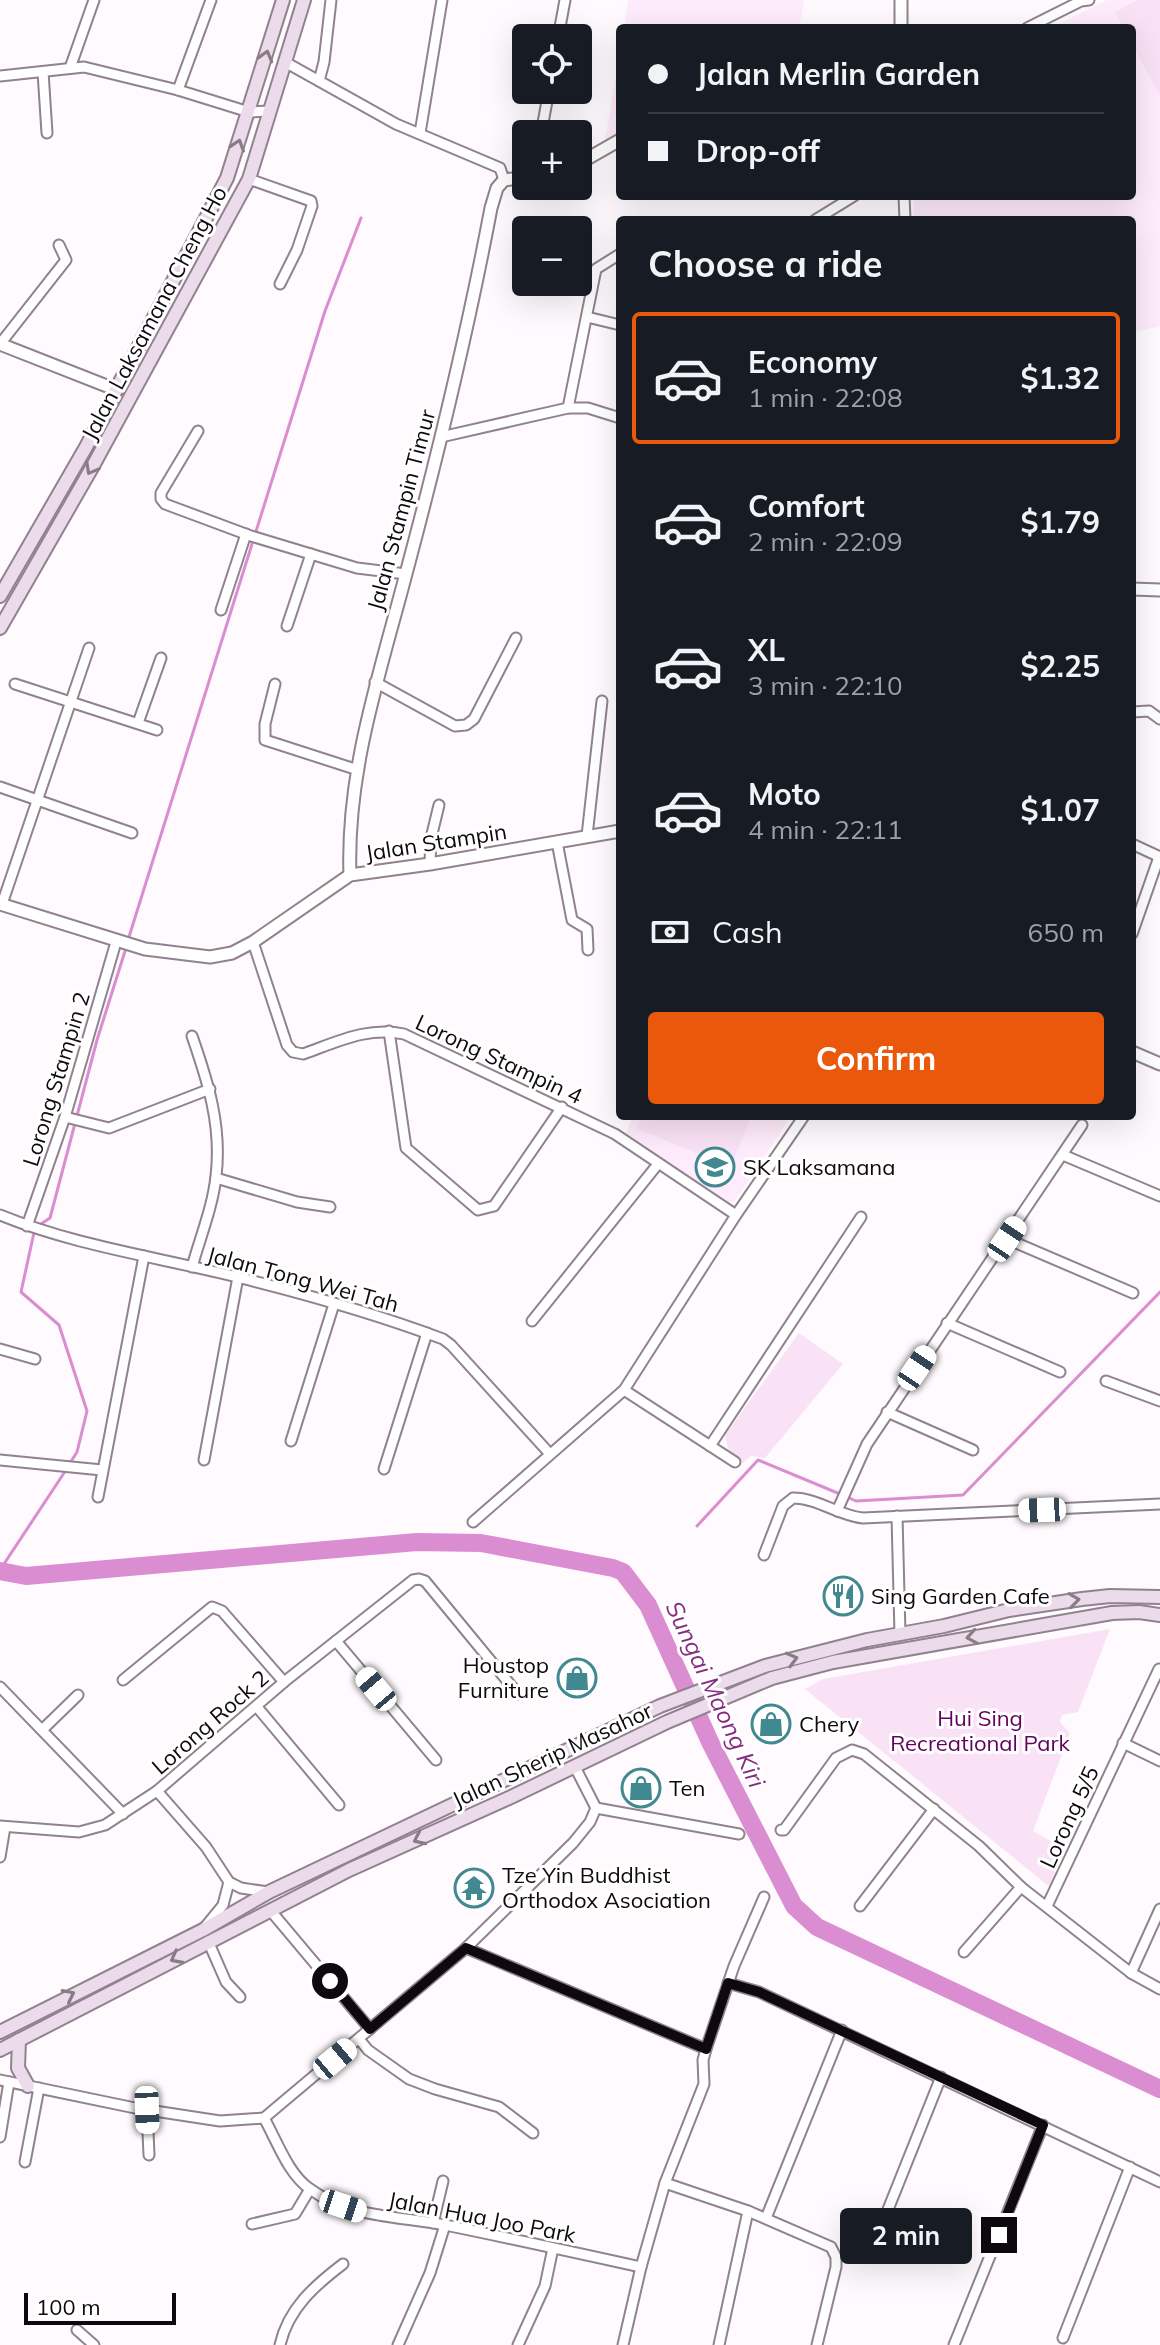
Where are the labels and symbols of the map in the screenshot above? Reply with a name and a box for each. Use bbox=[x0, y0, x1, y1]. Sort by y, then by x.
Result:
one-way arrow bbox=[256, 49, 273, 63]
one-way arrow bbox=[229, 138, 245, 152]
street label: Jalan Laksamana Cheng Ho bbox=[75, 181, 233, 445]
street label: Jalan Stampin Timur bbox=[361, 406, 441, 614]
one-way arrow bbox=[85, 460, 101, 475]
street label: Jalan Stampin bbox=[363, 817, 509, 867]
street label: Lorong Stampin 2 bbox=[16, 988, 96, 1170]
street label: Lorong Stampin 4 bbox=[411, 1008, 587, 1110]
school or university icon: SK Laksamana bbox=[694, 1146, 736, 1188]
place label: SK Laksamana bbox=[743, 1153, 895, 1181]
car bbox=[984, 1212, 1030, 1266]
street label: Jalan Tong Wei Tah bbox=[204, 1240, 402, 1318]
car bbox=[894, 1341, 940, 1395]
car bbox=[1018, 1497, 1066, 1523]
restaurant icon: Sing Garden Cafe bbox=[822, 1575, 864, 1617]
place label: Sing Garden Cafe bbox=[871, 1582, 1050, 1610]
one-way arrow bbox=[1067, 1592, 1081, 1609]
water label: Sungai Maong Kiri bbox=[660, 1596, 773, 1792]
one-way arrow bbox=[966, 1628, 979, 1645]
place label: Houstop Furniture bbox=[458, 1651, 549, 1704]
one-way arrow bbox=[785, 1651, 799, 1668]
shop icon: Houstop Furniture bbox=[556, 1657, 598, 1699]
car bbox=[351, 1663, 401, 1715]
street label: Lorong Rock 2 bbox=[146, 1664, 274, 1780]
street label: Jalan Sherip Masahor bbox=[447, 1696, 657, 1814]
shop icon: Chery bbox=[750, 1703, 792, 1745]
park label: Hui Sing Recreational Park bbox=[890, 1704, 1071, 1757]
place label: Chery bbox=[799, 1710, 860, 1738]
street label: Lorong 5/5 bbox=[1033, 1761, 1105, 1873]
shop icon: Ten bbox=[620, 1767, 662, 1809]
place label: Ten bbox=[669, 1774, 705, 1802]
one-way arrow bbox=[413, 1829, 428, 1845]
place label: Tze Yin Buddhist Orthodox Asociation bbox=[502, 1861, 711, 1914]
temple icon: Tze Yin Buddhist Orthodox Asociation bbox=[453, 1867, 495, 1909]
one-way arrow bbox=[169, 1949, 184, 1964]
route start bbox=[312, 1963, 348, 1999]
one-way arrow bbox=[60, 1990, 75, 2005]
car bbox=[309, 2034, 361, 2084]
car bbox=[134, 2086, 160, 2134]
street label: Jalan Hua Joo Park bbox=[386, 2185, 579, 2249]
car bbox=[316, 2187, 370, 2225]
callout: 2 min bbox=[839, 2207, 971, 2263]
route end bbox=[981, 2217, 1017, 2253]
scale bar bbox=[24, 2289, 176, 2325]

